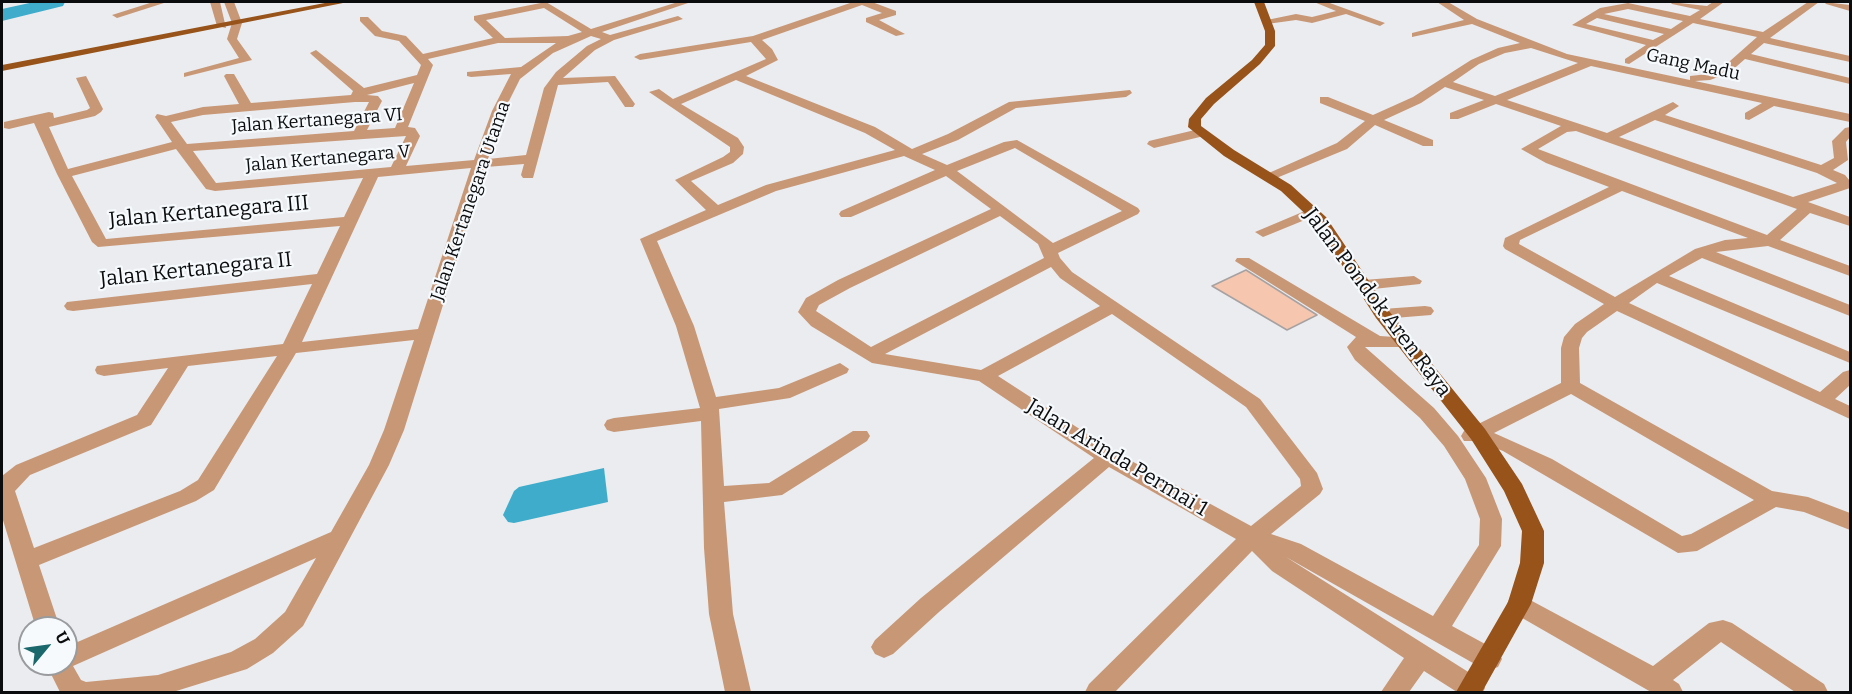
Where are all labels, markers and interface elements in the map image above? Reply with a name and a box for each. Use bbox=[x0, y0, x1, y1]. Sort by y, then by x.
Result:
street label: Gang Madu bbox=[1644, 45, 1742, 85]
street label: Jalan Kertanegara Utama bbox=[427, 98, 515, 304]
street label: Jalan Kertanegara VI bbox=[231, 104, 403, 138]
street label: Jalan Kertanegara V bbox=[245, 141, 411, 177]
street label: Jalan Kertanegara III bbox=[108, 191, 310, 233]
street label: Jalan Pondok Aren Raya bbox=[1298, 204, 1456, 402]
street label: Jalan Kertanegara II bbox=[99, 247, 293, 293]
street label: Jalan Arinda Permai 1 bbox=[1022, 394, 1212, 522]
north arrow bbox=[18, 616, 78, 676]
text: U bbox=[51, 628, 74, 648]

